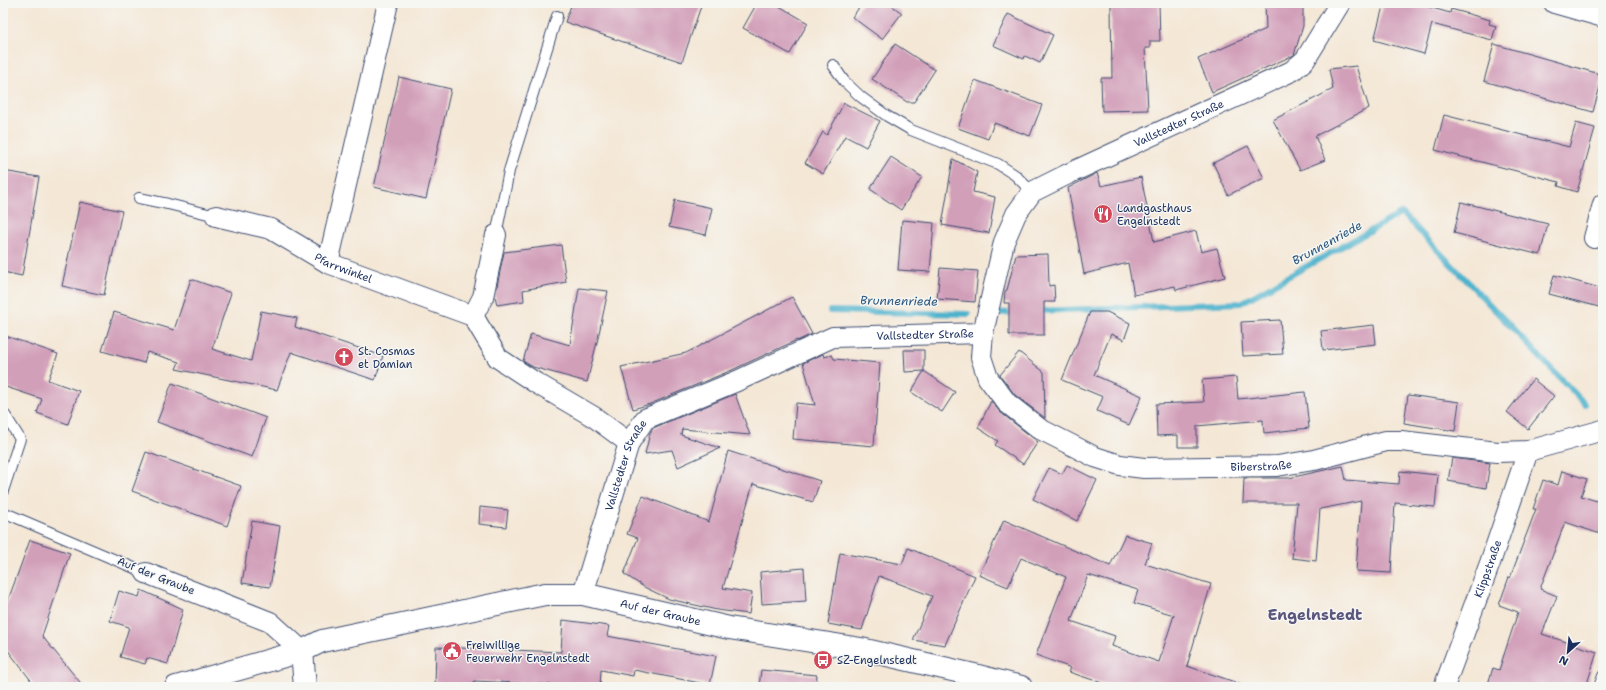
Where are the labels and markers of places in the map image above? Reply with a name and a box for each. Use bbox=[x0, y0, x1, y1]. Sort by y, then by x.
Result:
place label: Landgasthaus Engelnstedt bbox=[1117, 201, 1192, 229]
restaurant icon: Landgasthaus Engelnstedt bbox=[1092, 203, 1114, 225]
place label: St. Cosmas et Damian bbox=[358, 344, 415, 372]
church icon: St. Cosmas et Damian bbox=[333, 346, 355, 368]
place label: Freiwillige Feuerwehr Engelnstedt bbox=[466, 638, 590, 666]
public building icon: Freiwillige Feuerwehr Engelnstedt bbox=[441, 640, 463, 662]
bus stop icon: SZ-Engelnstedt bbox=[812, 649, 834, 671]
place label: SZ-Engelnstedt bbox=[837, 653, 917, 668]

